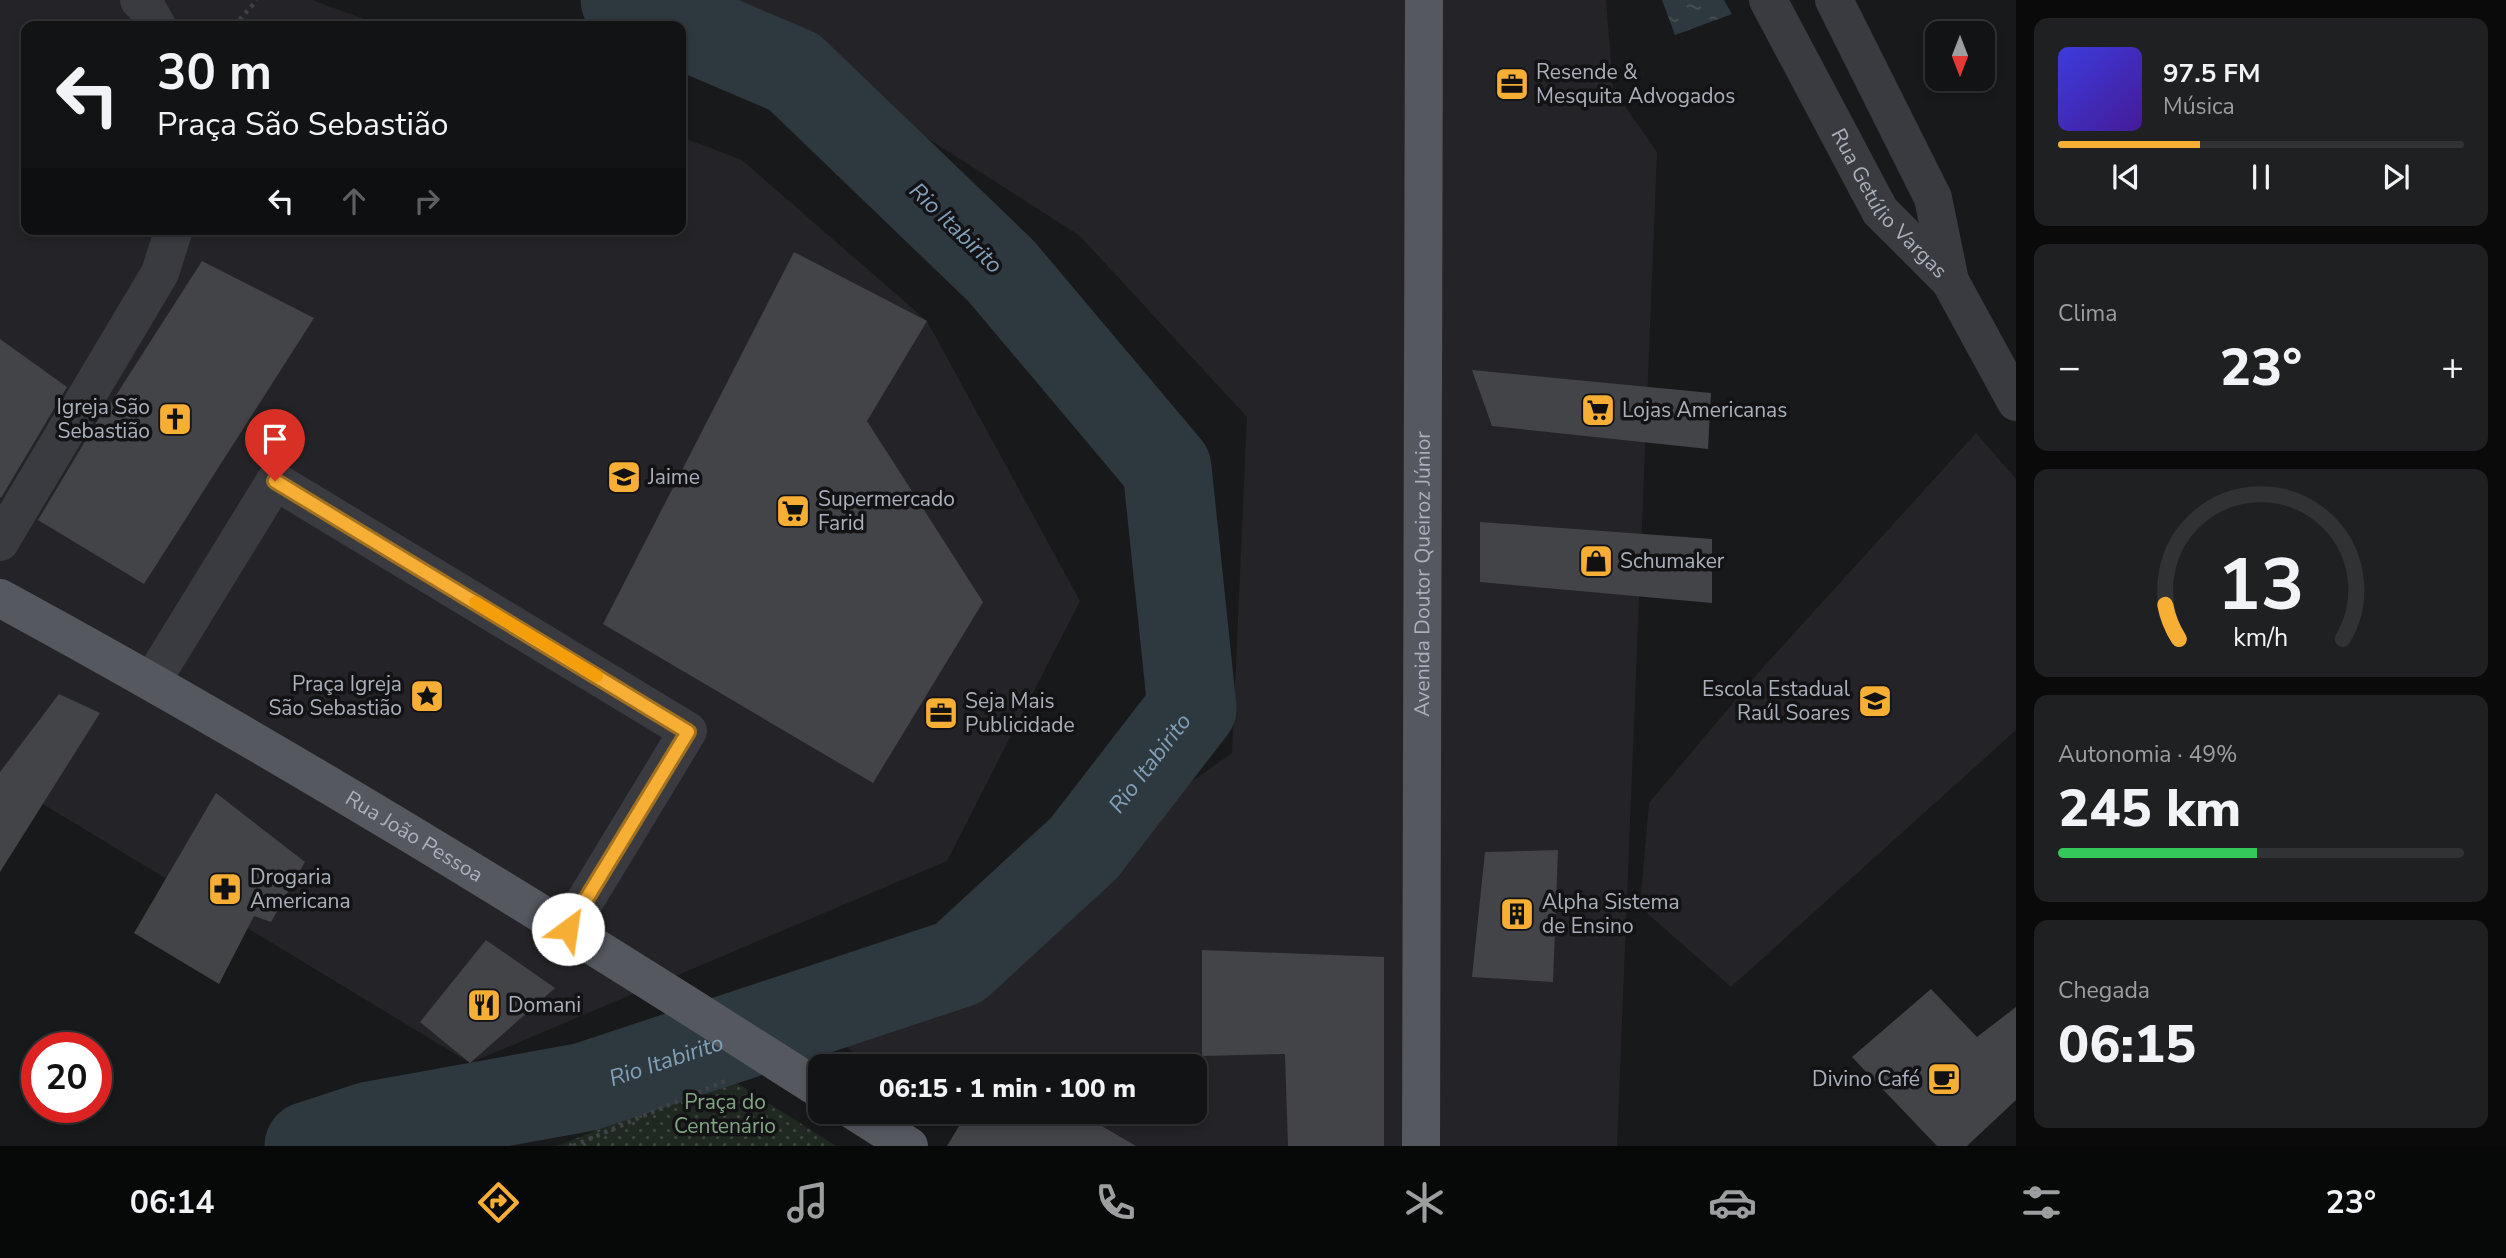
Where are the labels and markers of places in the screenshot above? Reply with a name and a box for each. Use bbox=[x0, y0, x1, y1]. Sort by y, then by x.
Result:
place label: Resende & Mesquita Advogados bbox=[1536, 58, 1735, 110]
office icon: Resende & Mesquita Advogados bbox=[1493, 65, 1531, 103]
supermarket icon: Lojas Americanas bbox=[1579, 391, 1617, 429]
place label: Igreja São Sebastião bbox=[57, 393, 150, 445]
place label: Lojas Americanas bbox=[1622, 396, 1787, 424]
church icon: Igreja São Sebastião bbox=[156, 400, 194, 438]
pin bbox=[245, 409, 305, 481]
school or university icon: Jaime bbox=[605, 458, 643, 496]
place label: Jaime bbox=[647, 463, 700, 491]
place label: Supermercado Farid bbox=[818, 485, 955, 537]
supermarket icon: Supermercado Farid bbox=[774, 492, 812, 530]
shop icon: Schumaker bbox=[1577, 542, 1615, 580]
place label: Schumaker bbox=[1620, 547, 1725, 575]
place label: Praça Igreja São Sebastião bbox=[268, 670, 402, 722]
place label: Escola Estadual Raúl Soares bbox=[1702, 675, 1851, 727]
place icon: Praça Igreja São Sebastião bbox=[408, 677, 446, 715]
school or university icon: Escola Estadual Raúl Soares bbox=[1856, 682, 1894, 720]
place label: Seja Mais Publicidade bbox=[965, 687, 1075, 739]
office icon: Seja Mais Publicidade bbox=[922, 694, 960, 732]
place label: Drogaria Americana bbox=[250, 863, 351, 915]
pharmacy icon: Drogaria Americana bbox=[206, 870, 244, 908]
place label: Alpha Sistema de Ensino bbox=[1542, 888, 1680, 940]
building icon: Alpha Sistema de Ensino bbox=[1498, 895, 1536, 933]
restaurant icon: Domani bbox=[465, 986, 503, 1024]
place label: Domani bbox=[508, 991, 581, 1019]
cafe icon: Divino Café bbox=[1925, 1060, 1963, 1098]
place label: Divino Café bbox=[1812, 1065, 1920, 1093]

